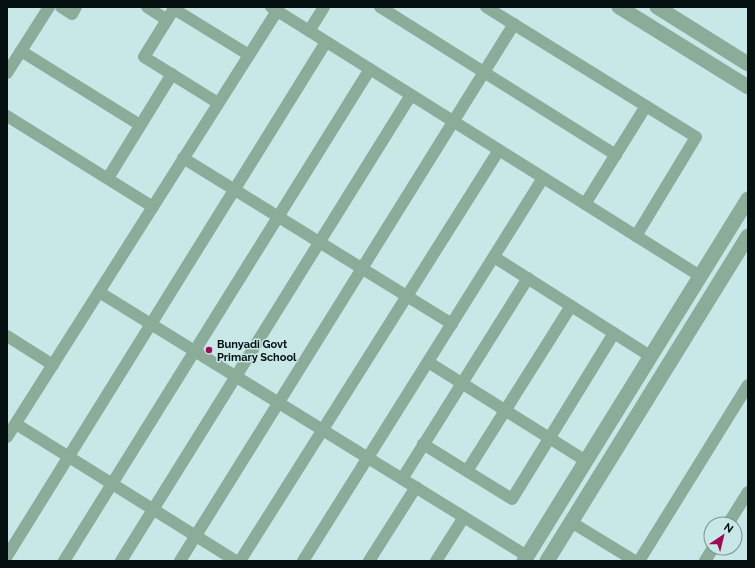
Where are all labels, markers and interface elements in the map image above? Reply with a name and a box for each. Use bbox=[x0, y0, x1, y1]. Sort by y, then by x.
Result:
place label: Bunyadi Govt Primary School bbox=[217, 338, 297, 364]
marker: Bunyadi Govt Primary School bbox=[204, 345, 214, 355]
north arrow bbox=[703, 516, 743, 556]
text: N bbox=[721, 520, 736, 536]

